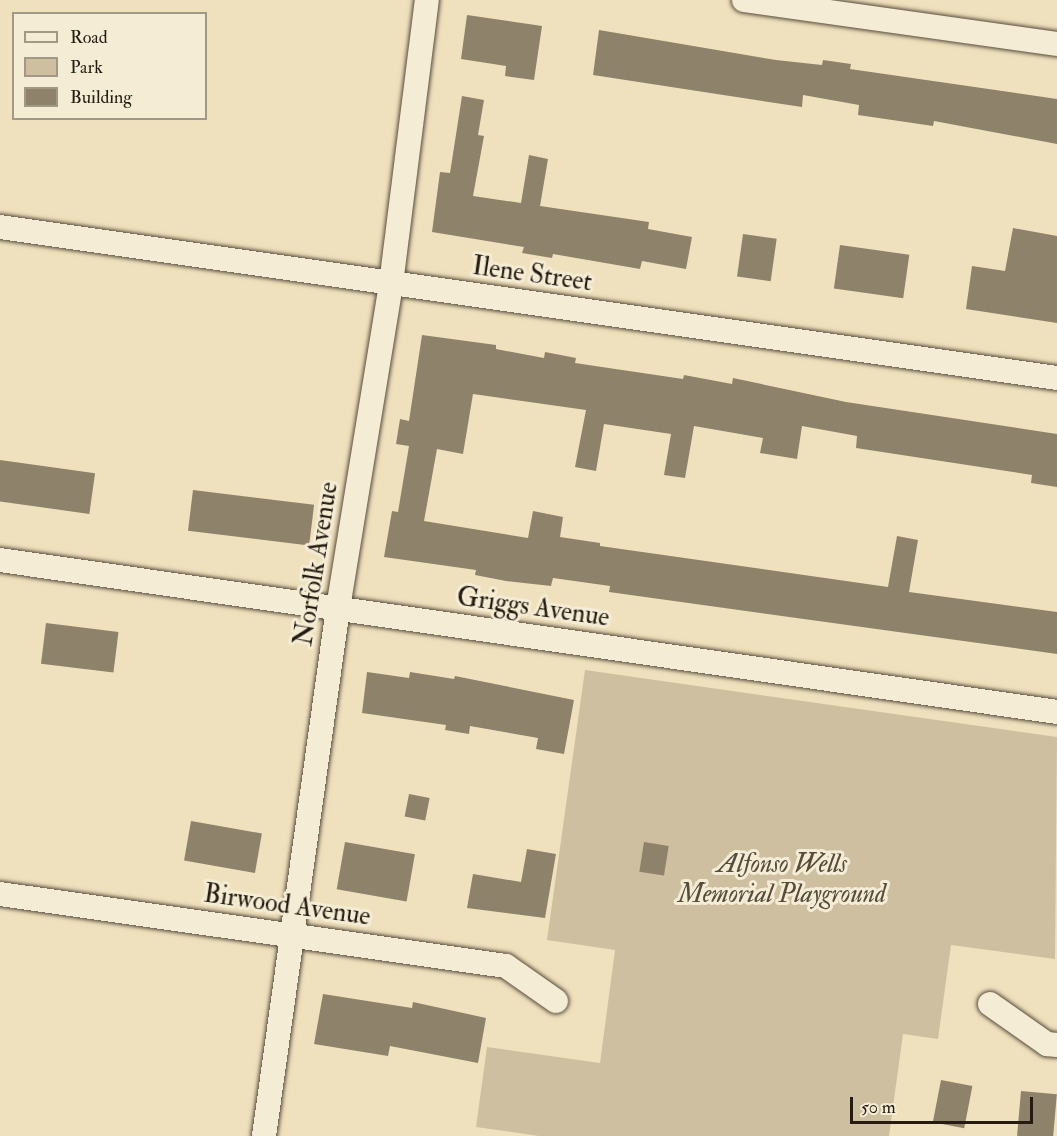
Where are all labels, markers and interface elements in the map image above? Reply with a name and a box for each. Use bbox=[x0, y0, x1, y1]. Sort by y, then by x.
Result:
legend bbox=[12, 12, 207, 120]
text: Road bbox=[70, 26, 108, 49]
text: Park bbox=[70, 56, 103, 79]
text: Building bbox=[70, 86, 132, 109]
street label: Ilene Street bbox=[470, 251, 594, 299]
street label: Norfolk Avenue bbox=[289, 480, 345, 648]
street label: Griggs Avenue bbox=[455, 582, 611, 634]
park label: Alfonso Wells Memorial Playground bbox=[678, 849, 886, 910]
street label: Birwood Avenue bbox=[202, 879, 372, 933]
scale bar bbox=[853, 1085, 1036, 1123]
text: 50 m bbox=[861, 1096, 896, 1119]

